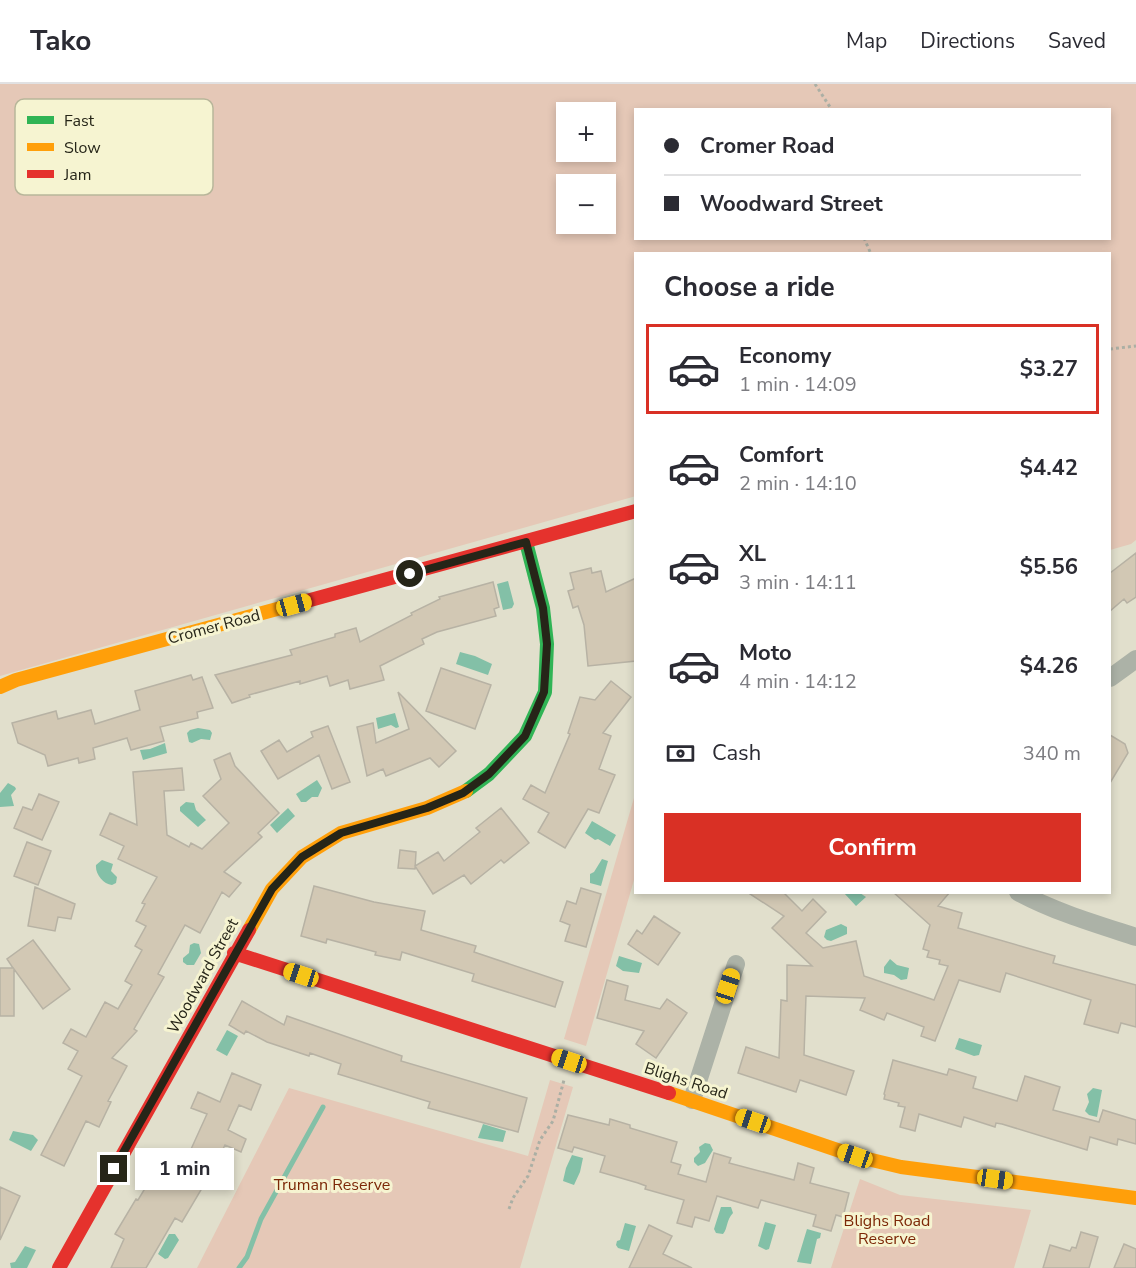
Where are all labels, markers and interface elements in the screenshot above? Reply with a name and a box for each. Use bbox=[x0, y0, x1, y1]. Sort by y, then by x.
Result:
text: Tako bbox=[30, 22, 91, 60]
text: Map bbox=[846, 27, 887, 55]
text: Directions bbox=[920, 27, 1015, 55]
text: Saved bbox=[1048, 27, 1106, 55]
legend bbox=[15, 99, 213, 195]
map controls bbox=[556, 102, 616, 234]
button: + bbox=[556, 102, 616, 162]
text: Fast bbox=[64, 110, 95, 132]
text: Cromer Road bbox=[700, 131, 835, 161]
text: Slow bbox=[64, 137, 101, 159]
text: Jam bbox=[63, 164, 91, 186]
button: − bbox=[556, 174, 616, 234]
text: Woodward Street bbox=[700, 189, 883, 219]
text: Choose a ride bbox=[664, 269, 835, 306]
text: Economy bbox=[739, 341, 831, 371]
icon: car bbox=[667, 342, 721, 396]
text: $3.27 bbox=[1020, 354, 1078, 384]
text: 1 min · 14:09 bbox=[739, 371, 857, 398]
text: Comfort bbox=[739, 440, 823, 470]
icon: car bbox=[667, 441, 721, 495]
text: $4.42 bbox=[1020, 453, 1078, 483]
text: 2 min · 14:10 bbox=[739, 470, 857, 497]
text: XL bbox=[739, 539, 766, 569]
icon: car bbox=[667, 540, 721, 594]
text: $5.56 bbox=[1020, 552, 1078, 582]
route start bbox=[396, 560, 423, 587]
text: 3 min · 14:11 bbox=[739, 569, 857, 596]
car bbox=[274, 592, 314, 618]
street label: Cromer Road bbox=[165, 604, 263, 650]
text: Moto bbox=[739, 638, 792, 668]
icon: car bbox=[667, 639, 721, 693]
text: $4.26 bbox=[1020, 651, 1078, 681]
text: 4 min · 14:12 bbox=[739, 668, 857, 695]
icon: cash bbox=[664, 737, 697, 770]
text: Cash bbox=[712, 738, 761, 768]
text: 340 m bbox=[1023, 740, 1081, 767]
button: Confirm bbox=[664, 813, 1081, 882]
street label: Woodward Street bbox=[162, 914, 244, 1037]
car bbox=[281, 961, 321, 989]
car bbox=[714, 966, 742, 1006]
car bbox=[549, 1047, 589, 1075]
street label: Blighs Road bbox=[641, 1057, 731, 1105]
car bbox=[733, 1107, 773, 1135]
car bbox=[835, 1142, 875, 1170]
callout: 1 min bbox=[135, 1148, 234, 1190]
route end bbox=[100, 1155, 127, 1182]
text: 1 min bbox=[159, 1155, 210, 1182]
car bbox=[976, 1168, 1014, 1190]
park label: Truman Reserve bbox=[274, 1174, 390, 1196]
park label: Blighs Road Reserve bbox=[844, 1210, 930, 1250]

